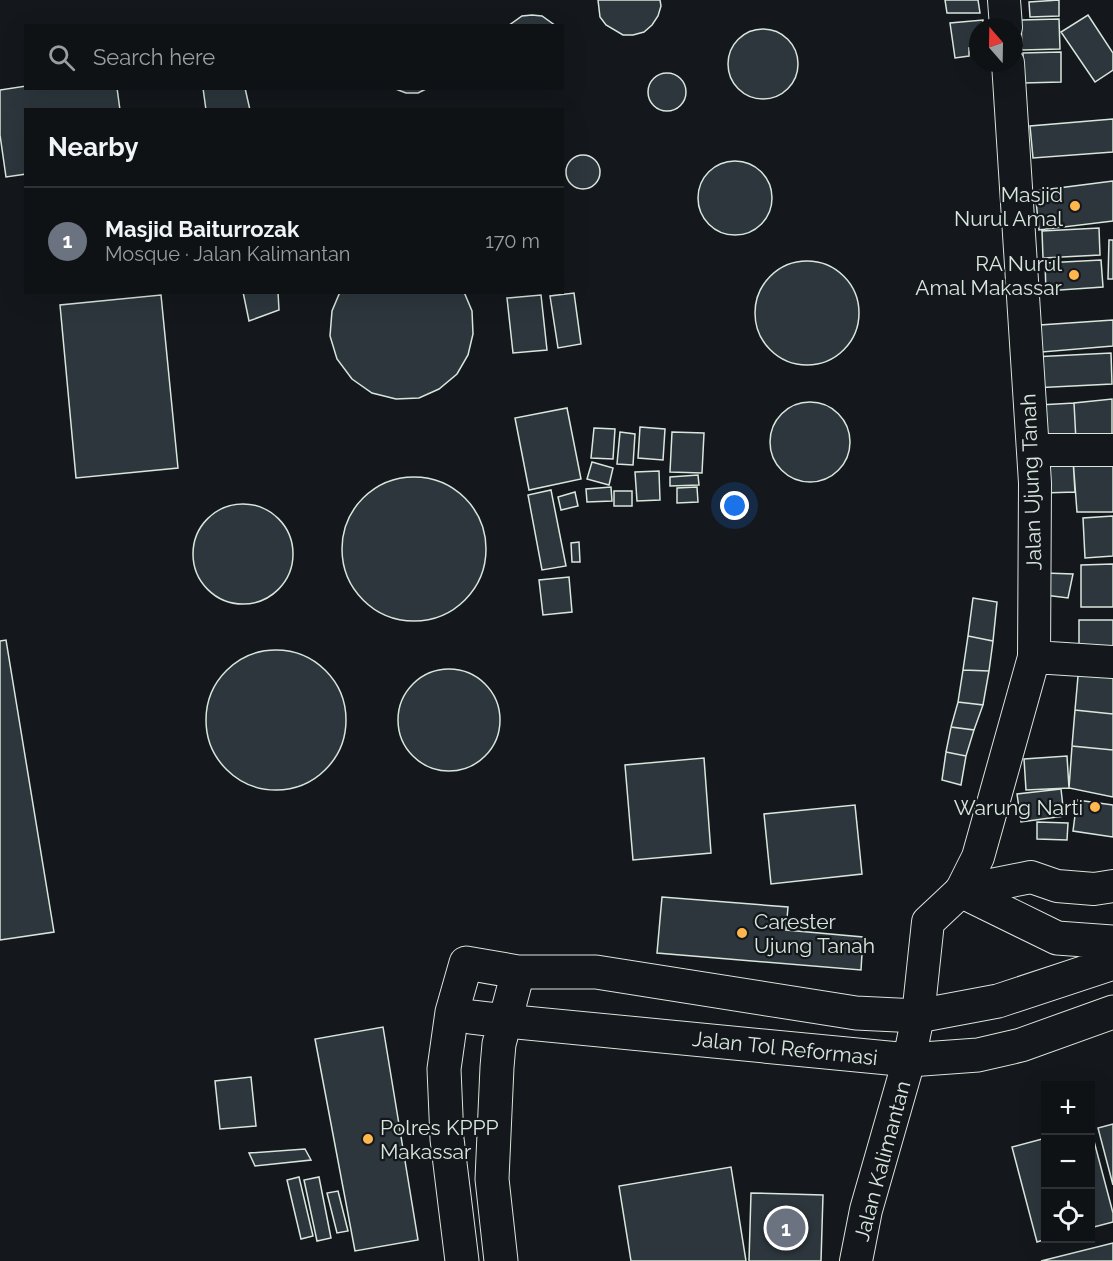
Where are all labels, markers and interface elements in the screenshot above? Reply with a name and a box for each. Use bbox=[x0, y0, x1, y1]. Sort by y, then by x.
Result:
north arrow bbox=[969, 18, 1023, 72]
search box bbox=[24, 24, 564, 90]
icon: search bbox=[45, 41, 78, 74]
text: Search here bbox=[93, 44, 215, 70]
text: Nearby bbox=[48, 132, 138, 162]
place label: Masjid Nurul Amal bbox=[954, 182, 1063, 231]
marker: Masjid Nurul Amal bbox=[1068, 199, 1082, 213]
text: Masjid Baiturrozak bbox=[105, 216, 299, 242]
text: 1 bbox=[63, 229, 72, 253]
text: 170 m bbox=[485, 229, 540, 253]
text: Mosque · Jalan Kalimantan bbox=[105, 242, 350, 266]
place label: RA Nurul Amal Makassar bbox=[915, 251, 1063, 300]
marker: RA Nurul Amal Makassar bbox=[1067, 268, 1081, 282]
street label: Jalan Ujung Tanah bbox=[1015, 393, 1047, 571]
your location bbox=[720, 491, 749, 520]
place label: Warung Narti bbox=[954, 795, 1083, 820]
marker: Warung Narti bbox=[1088, 800, 1102, 814]
place label: Carester Ujung Tanah bbox=[754, 909, 875, 958]
marker: Carester Ujung Tanah bbox=[735, 926, 749, 940]
street label: Jalan Tol Reformasi bbox=[691, 1026, 879, 1070]
street label: Jalan Kalimantan bbox=[849, 1078, 915, 1244]
map controls bbox=[1041, 1081, 1095, 1243]
button: + bbox=[1041, 1081, 1095, 1135]
place label: Polres KPPP Makassar bbox=[380, 1115, 499, 1164]
marker: Polres KPPP Makassar bbox=[361, 1132, 375, 1146]
button: − bbox=[1041, 1135, 1095, 1189]
button: locate bbox=[1041, 1189, 1095, 1243]
pin: 1 bbox=[766, 1206, 806, 1250]

